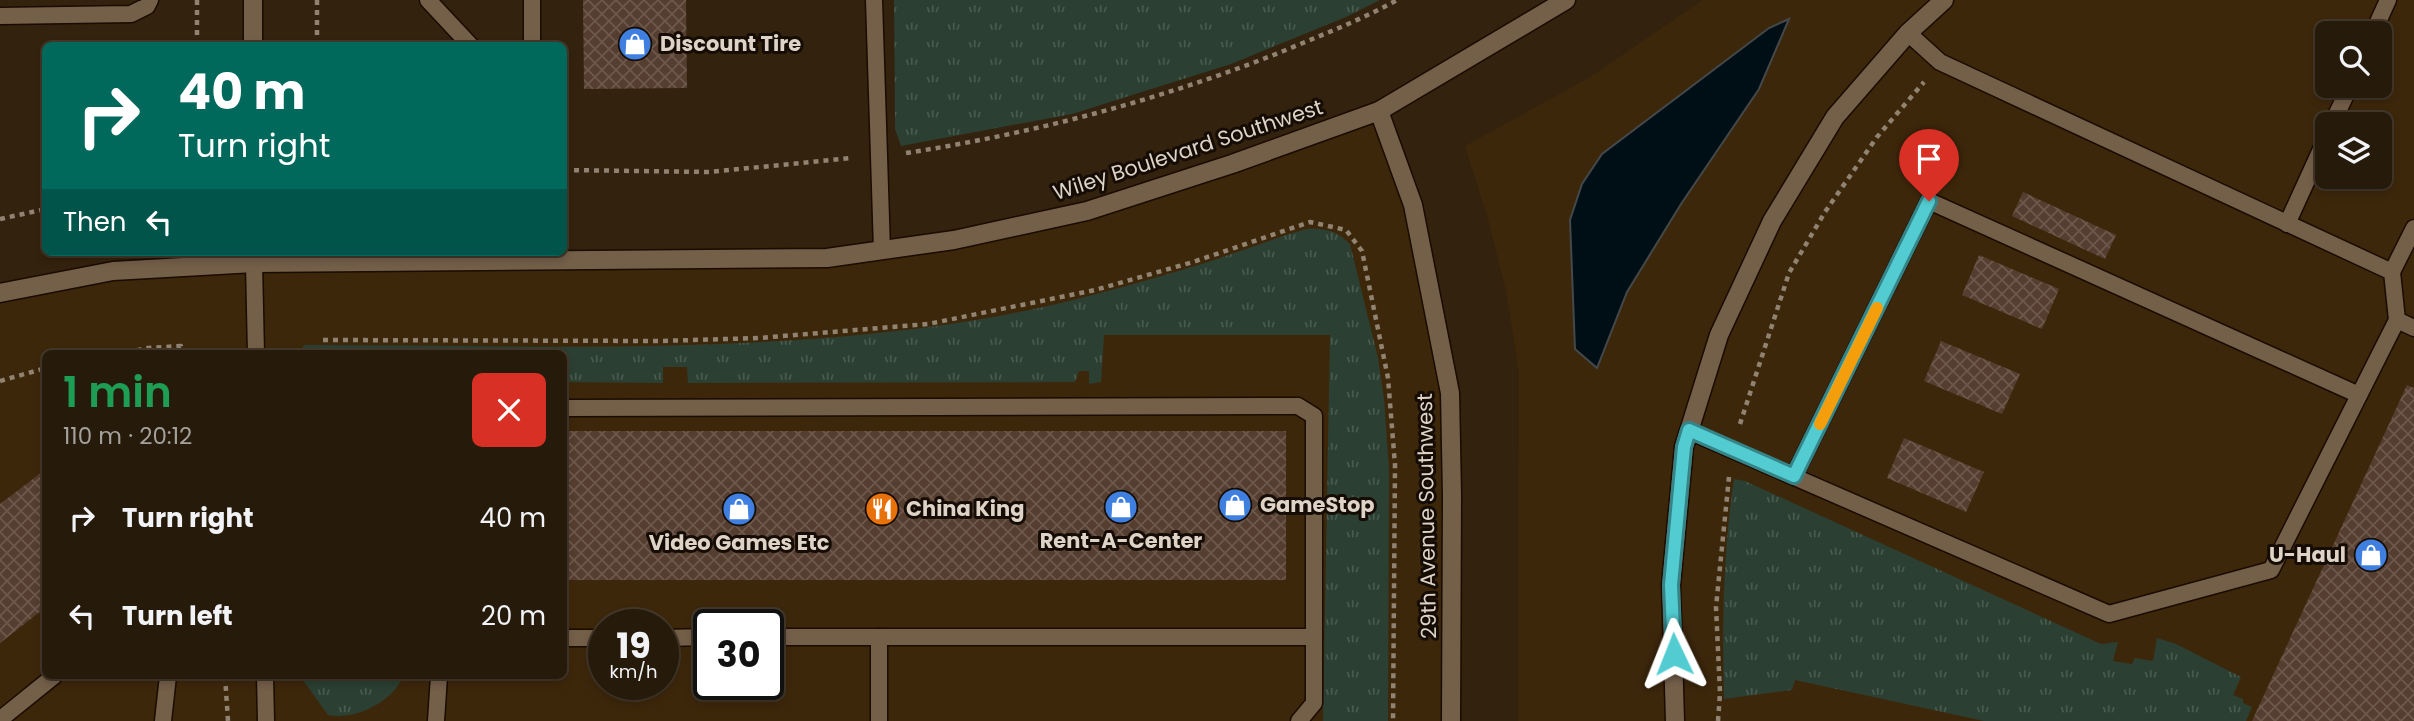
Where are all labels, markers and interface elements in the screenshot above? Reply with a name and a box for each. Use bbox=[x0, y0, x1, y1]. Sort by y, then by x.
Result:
map controls bbox=[2315, 21, 2392, 189]
button: search bbox=[2315, 21, 2392, 98]
shop icon: Discount Tire bbox=[616, 25, 654, 63]
place label: Discount Tire bbox=[660, 29, 801, 58]
text: 40 m bbox=[178, 58, 305, 126]
icon: right bbox=[63, 70, 154, 161]
street label: Wiley Boulevard Southwest bbox=[1049, 92, 1326, 207]
button: layers bbox=[2315, 112, 2392, 189]
text: Turn right bbox=[178, 123, 330, 168]
pin bbox=[1899, 129, 1959, 201]
icon: arrive bbox=[1910, 140, 1948, 178]
icon: left bbox=[140, 203, 178, 241]
text: Then bbox=[63, 204, 126, 240]
text: 1 min bbox=[63, 363, 172, 422]
button: close bbox=[472, 373, 546, 447]
street label: 29th Avenue Southwest bbox=[1410, 393, 1443, 639]
text: 110 m · 20:12 bbox=[63, 420, 192, 452]
shop icon: GameStop bbox=[1216, 486, 1254, 524]
shop icon: Rent-A-Center bbox=[1102, 488, 1140, 526]
shop icon: Video Games Etc bbox=[720, 490, 758, 528]
restaurant icon: China King bbox=[863, 490, 901, 528]
place label: GameStop bbox=[1260, 490, 1375, 519]
place label: China King bbox=[906, 494, 1024, 523]
icon: right bbox=[63, 499, 101, 537]
text: Turn right bbox=[122, 500, 254, 536]
text: 40 m bbox=[480, 500, 546, 536]
place label: Rent-A-Center bbox=[1040, 526, 1202, 555]
place label: Video Games Etc bbox=[649, 528, 830, 557]
shop icon: U-Haul bbox=[2352, 536, 2390, 574]
place label: U-Haul bbox=[2269, 540, 2346, 569]
icon: left bbox=[63, 597, 101, 635]
text: Turn left bbox=[122, 598, 233, 634]
text: 20 m bbox=[481, 598, 546, 634]
speed limit sign: 30 bbox=[693, 609, 784, 700]
position arrow bbox=[1637, 617, 1711, 691]
text: 19 bbox=[616, 621, 651, 670]
text: km/h bbox=[610, 659, 657, 684]

